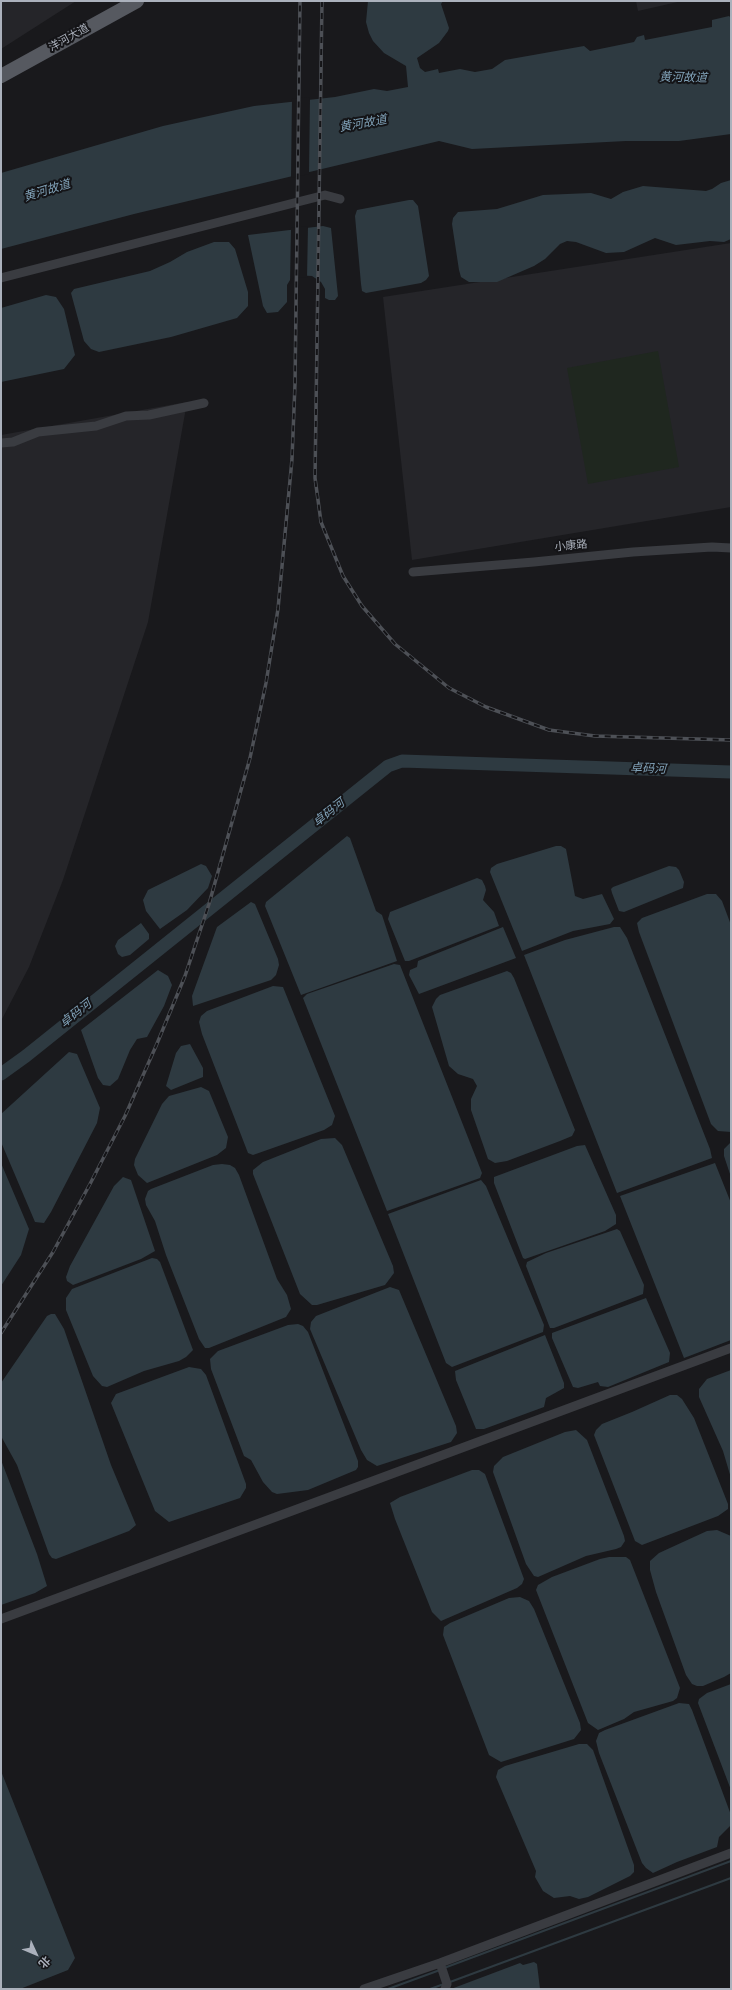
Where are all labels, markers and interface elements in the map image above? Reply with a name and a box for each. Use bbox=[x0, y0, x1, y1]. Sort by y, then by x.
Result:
street label: 洋河大道 bbox=[47, 22, 91, 54]
water label: 黄河故道 bbox=[659, 70, 707, 86]
water label: 黄河故道 bbox=[338, 113, 388, 135]
water label: 黄河故道 bbox=[22, 177, 72, 205]
street label: 小康路 bbox=[554, 538, 588, 554]
water label: 卓码河 bbox=[630, 761, 666, 777]
water label: 卓码河 bbox=[310, 796, 348, 830]
water label: 卓码河 bbox=[57, 997, 95, 1031]
north arrow bbox=[16, 1934, 56, 1974]
text: 北 bbox=[36, 1954, 53, 1971]

